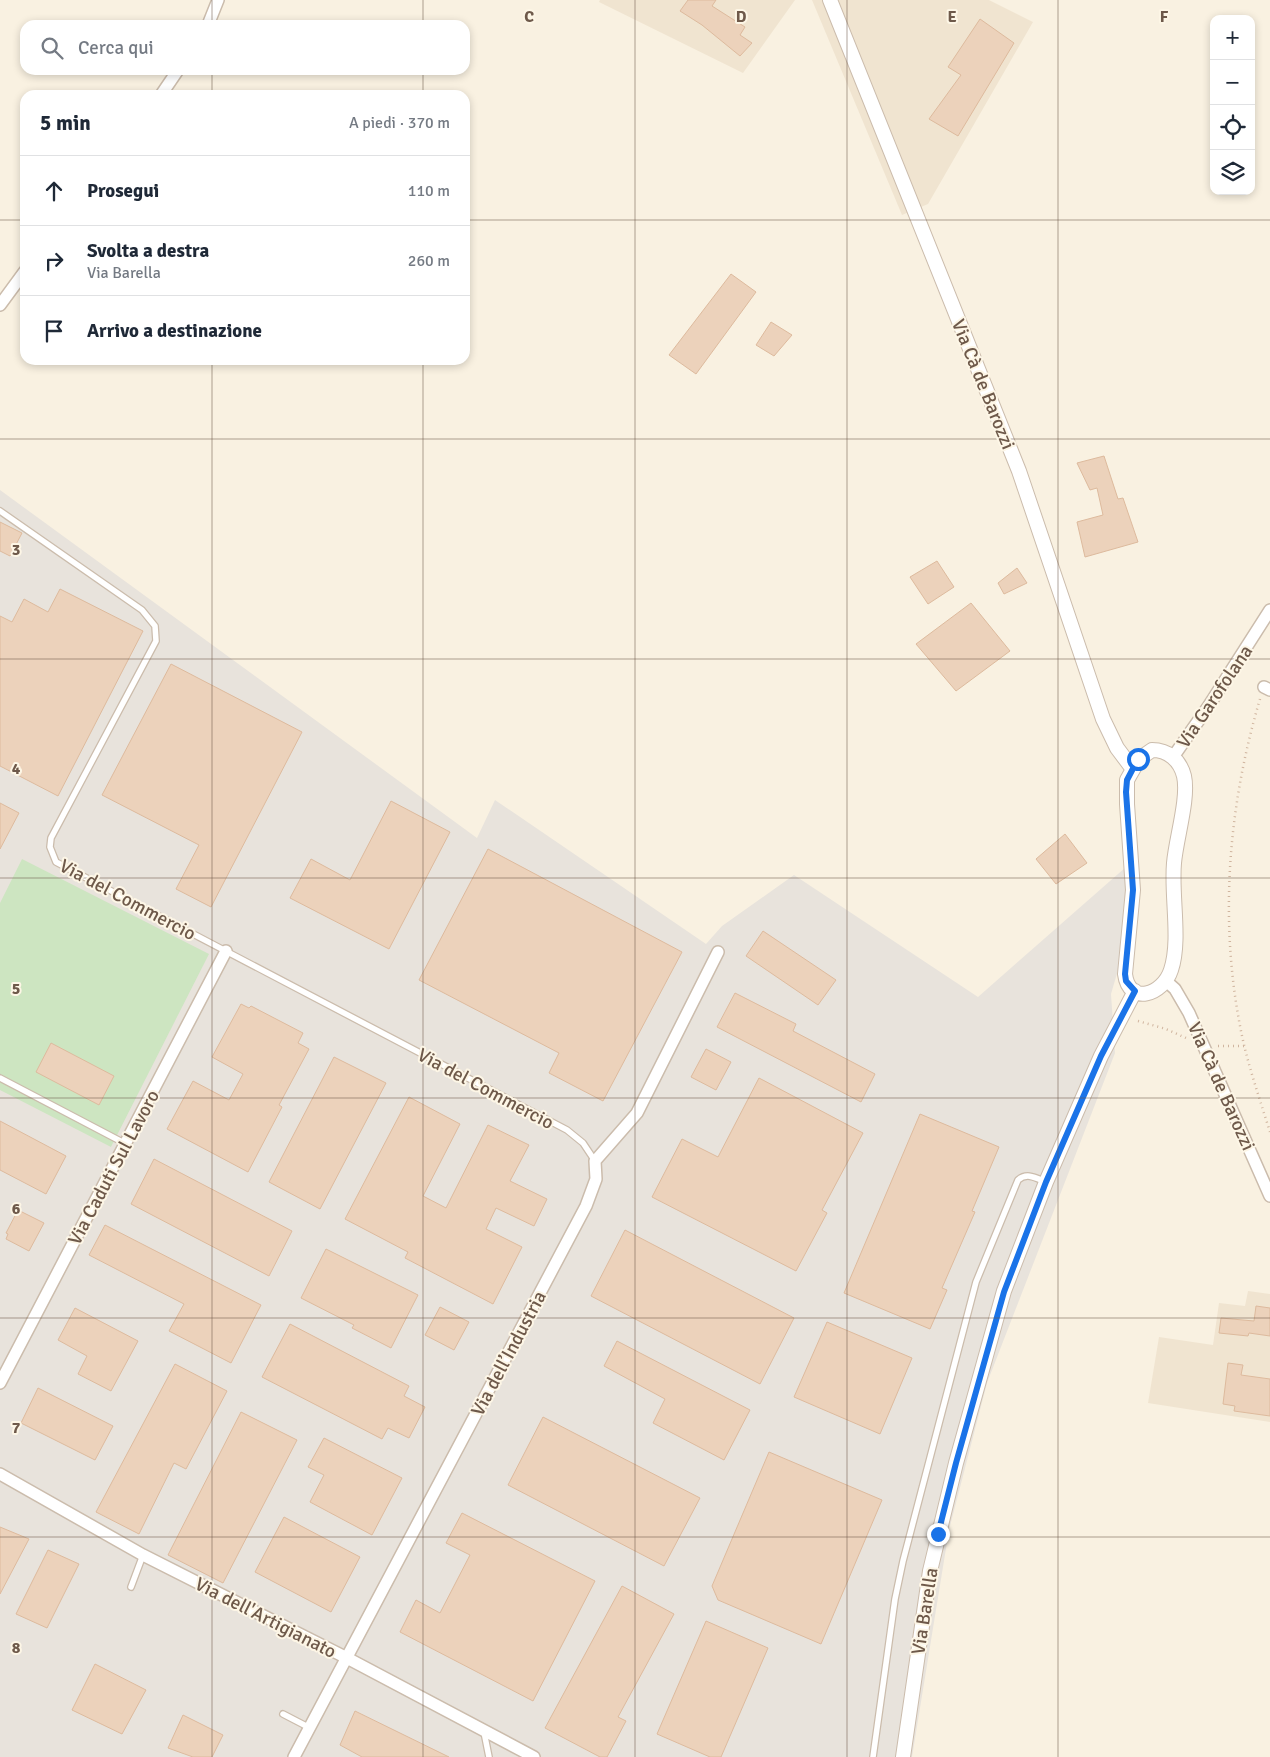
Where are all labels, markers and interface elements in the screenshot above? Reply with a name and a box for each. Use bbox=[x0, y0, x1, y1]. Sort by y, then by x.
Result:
text: C bbox=[524, 7, 534, 27]
text: D bbox=[736, 7, 747, 27]
text: E bbox=[947, 7, 957, 27]
text: F bbox=[1160, 7, 1169, 27]
map controls bbox=[1210, 15, 1255, 195]
button: + bbox=[1210, 15, 1255, 60]
search box bbox=[20, 20, 470, 75]
icon: search bbox=[38, 34, 66, 62]
text: Cerca qui bbox=[78, 36, 154, 60]
button: − bbox=[1210, 60, 1255, 105]
button: locate bbox=[1210, 105, 1255, 150]
text: 5 min bbox=[40, 110, 91, 136]
text: A piedi · 370 m bbox=[349, 113, 450, 133]
button: layers bbox=[1210, 150, 1255, 195]
icon: ahead bbox=[40, 177, 68, 205]
text: Prosegui bbox=[87, 179, 159, 203]
text: 110 m bbox=[408, 181, 450, 201]
text: Svolta a destra bbox=[87, 239, 209, 263]
icon: right bbox=[40, 247, 68, 275]
text: 260 m bbox=[408, 251, 450, 271]
text: Via Barella bbox=[87, 263, 161, 283]
street label: Via Cà de Barozzi bbox=[946, 316, 1020, 453]
icon: arrive bbox=[40, 317, 68, 345]
text: Arrivo a destinazione bbox=[87, 319, 262, 343]
text: 3 bbox=[12, 540, 20, 560]
street label: Via Garofolana bbox=[1171, 640, 1258, 753]
route start bbox=[1127, 748, 1150, 771]
text: 4 bbox=[12, 759, 21, 779]
street label: Via del Commercio bbox=[55, 854, 200, 946]
text: 5 bbox=[12, 979, 20, 999]
street label: Via Cà de Barozzi bbox=[1182, 1018, 1260, 1154]
street label: Via del Commercio bbox=[413, 1043, 558, 1135]
street label: Via Caduti Sul Lavoro bbox=[63, 1086, 165, 1249]
text: 6 bbox=[12, 1199, 21, 1219]
street label: Via dell’Industria bbox=[466, 1287, 552, 1420]
text: 7 bbox=[12, 1418, 21, 1438]
route end bbox=[927, 1523, 950, 1546]
street label: Via Barella bbox=[906, 1566, 944, 1656]
street label: Via dell'Artigianato bbox=[191, 1572, 340, 1664]
text: 8 bbox=[12, 1638, 21, 1658]

